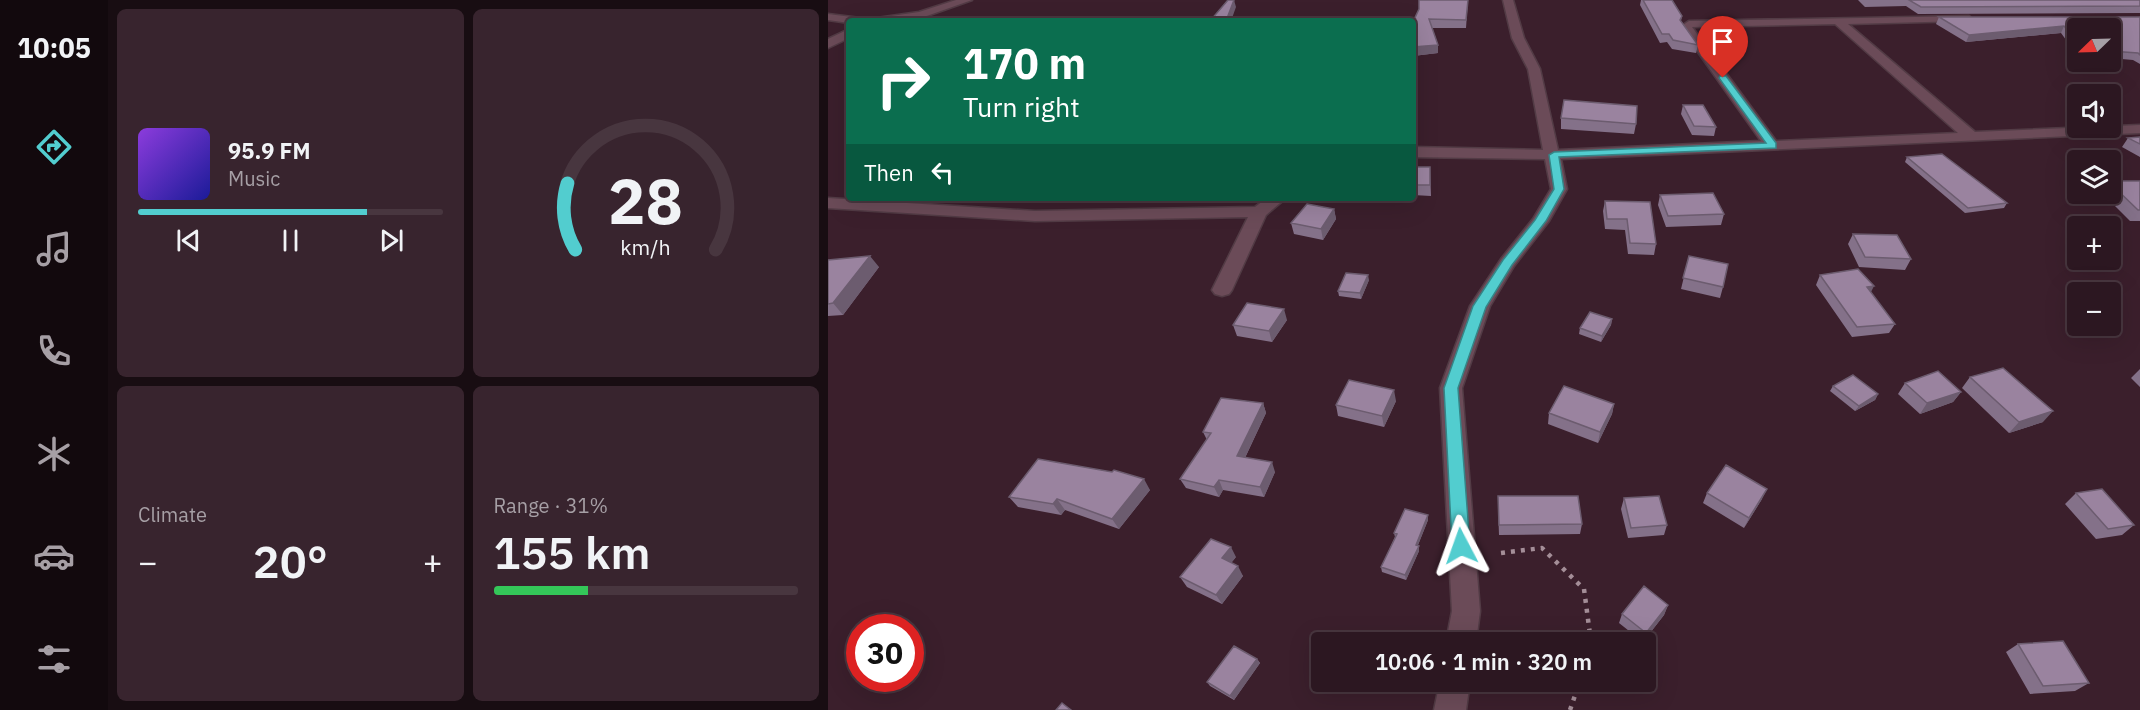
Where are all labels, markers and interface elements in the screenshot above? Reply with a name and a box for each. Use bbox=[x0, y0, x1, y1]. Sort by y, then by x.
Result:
pin bbox=[1697, 16, 1748, 78]
north arrow bbox=[2067, 18, 2121, 72]
map controls bbox=[2067, 18, 2121, 336]
icon: arrive bbox=[1706, 25, 1739, 58]
text: 10:05 bbox=[17, 30, 91, 65]
text: 170 m bbox=[963, 36, 1086, 91]
icon: right bbox=[864, 42, 942, 120]
button: sound bbox=[2067, 84, 2121, 138]
text: Turn right bbox=[963, 89, 1080, 124]
icon: directions bbox=[33, 126, 75, 168]
text: 95.9 FM bbox=[228, 136, 311, 165]
button: layers bbox=[2067, 150, 2121, 204]
icon: left bbox=[926, 156, 959, 189]
text: Then bbox=[864, 158, 914, 187]
text: 28 bbox=[608, 160, 683, 241]
text: Music bbox=[228, 165, 280, 192]
button: + bbox=[2067, 216, 2121, 270]
icon: previous bbox=[172, 224, 205, 257]
icon: pause bbox=[274, 224, 307, 257]
icon: next bbox=[375, 224, 408, 257]
icon: music bbox=[33, 228, 75, 270]
text: km/h bbox=[621, 233, 671, 261]
button: − bbox=[2067, 282, 2121, 336]
icon: phone bbox=[33, 330, 75, 372]
icon: climate bbox=[33, 433, 75, 475]
text: Range · 31% bbox=[494, 492, 608, 519]
text: Climate bbox=[138, 501, 207, 528]
position arrow bbox=[1429, 514, 1493, 578]
text: 155 km bbox=[494, 523, 650, 581]
text: 20° bbox=[253, 532, 328, 590]
icon: car bbox=[33, 535, 75, 577]
text: − bbox=[138, 540, 158, 583]
text: + bbox=[423, 540, 442, 583]
speed limit sign: 30 bbox=[846, 614, 924, 692]
icon: filters bbox=[33, 638, 75, 680]
text: 10:06 · 1 min · 320 m bbox=[1375, 647, 1592, 676]

